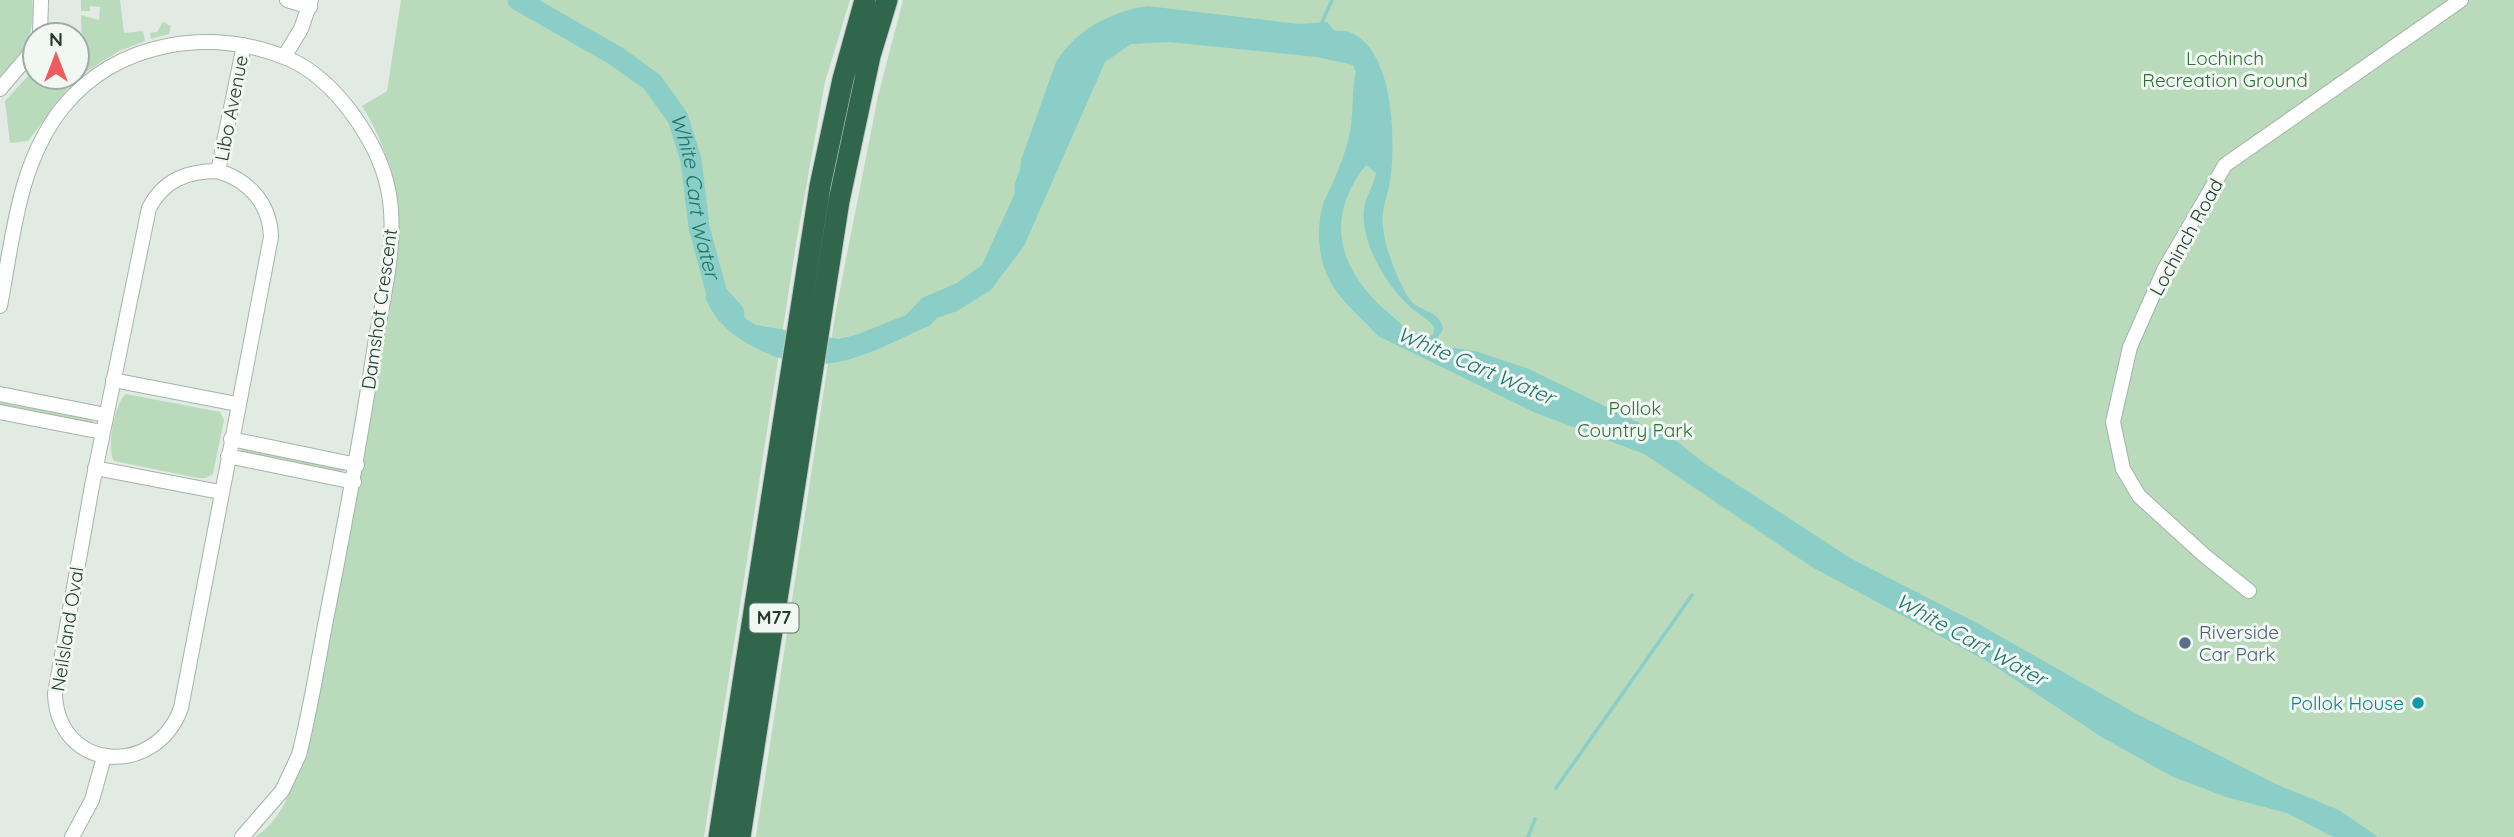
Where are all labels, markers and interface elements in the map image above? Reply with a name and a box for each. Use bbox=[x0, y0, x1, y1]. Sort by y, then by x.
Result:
north arrow bbox=[21, 21, 91, 91]
text: N bbox=[49, 27, 63, 51]
park label: Lochinch Recreation Ground bbox=[2142, 46, 2308, 92]
street label: Libo Avenue bbox=[209, 53, 253, 163]
water label: White Cart Water bbox=[665, 110, 727, 284]
street label: Lochinch Road bbox=[2144, 174, 2228, 300]
street label: Damshot Crescent bbox=[356, 227, 402, 391]
water label: White Cart Water bbox=[1394, 320, 1562, 411]
park label: Pollok Country Park bbox=[1577, 396, 1693, 442]
street label: Neilsland Oval bbox=[45, 565, 89, 693]
water label: White Cart Water bbox=[1892, 587, 2054, 693]
road number: M77 bbox=[750, 604, 798, 632]
place label: Riverside Car Park bbox=[2199, 620, 2279, 666]
marker: Riverside Car Park bbox=[2177, 635, 2193, 651]
place label: Pollok House bbox=[2290, 691, 2404, 715]
marker: Pollok House bbox=[2410, 695, 2426, 711]

